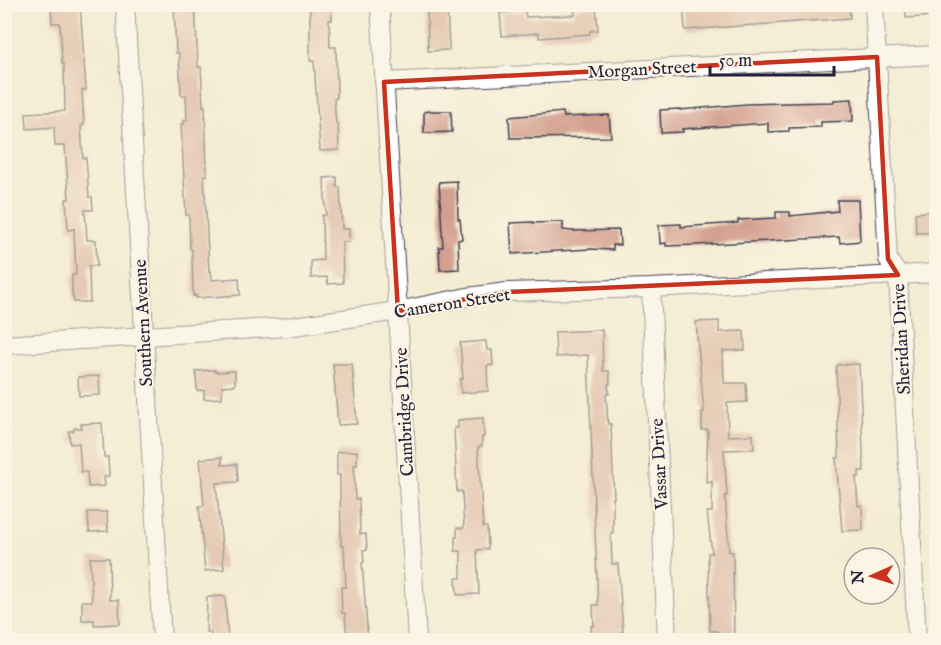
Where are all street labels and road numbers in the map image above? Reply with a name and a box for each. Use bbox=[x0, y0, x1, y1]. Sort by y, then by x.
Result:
street label: Morgan Street bbox=[587, 56, 697, 85]
street label: Southern Avenue bbox=[130, 259, 159, 387]
street label: Sheridan Drive bbox=[888, 283, 917, 395]
street label: Cameron Street bbox=[393, 284, 512, 325]
street label: Cambridge Drive bbox=[391, 347, 420, 477]
street label: Vassar Drive bbox=[647, 418, 674, 511]

